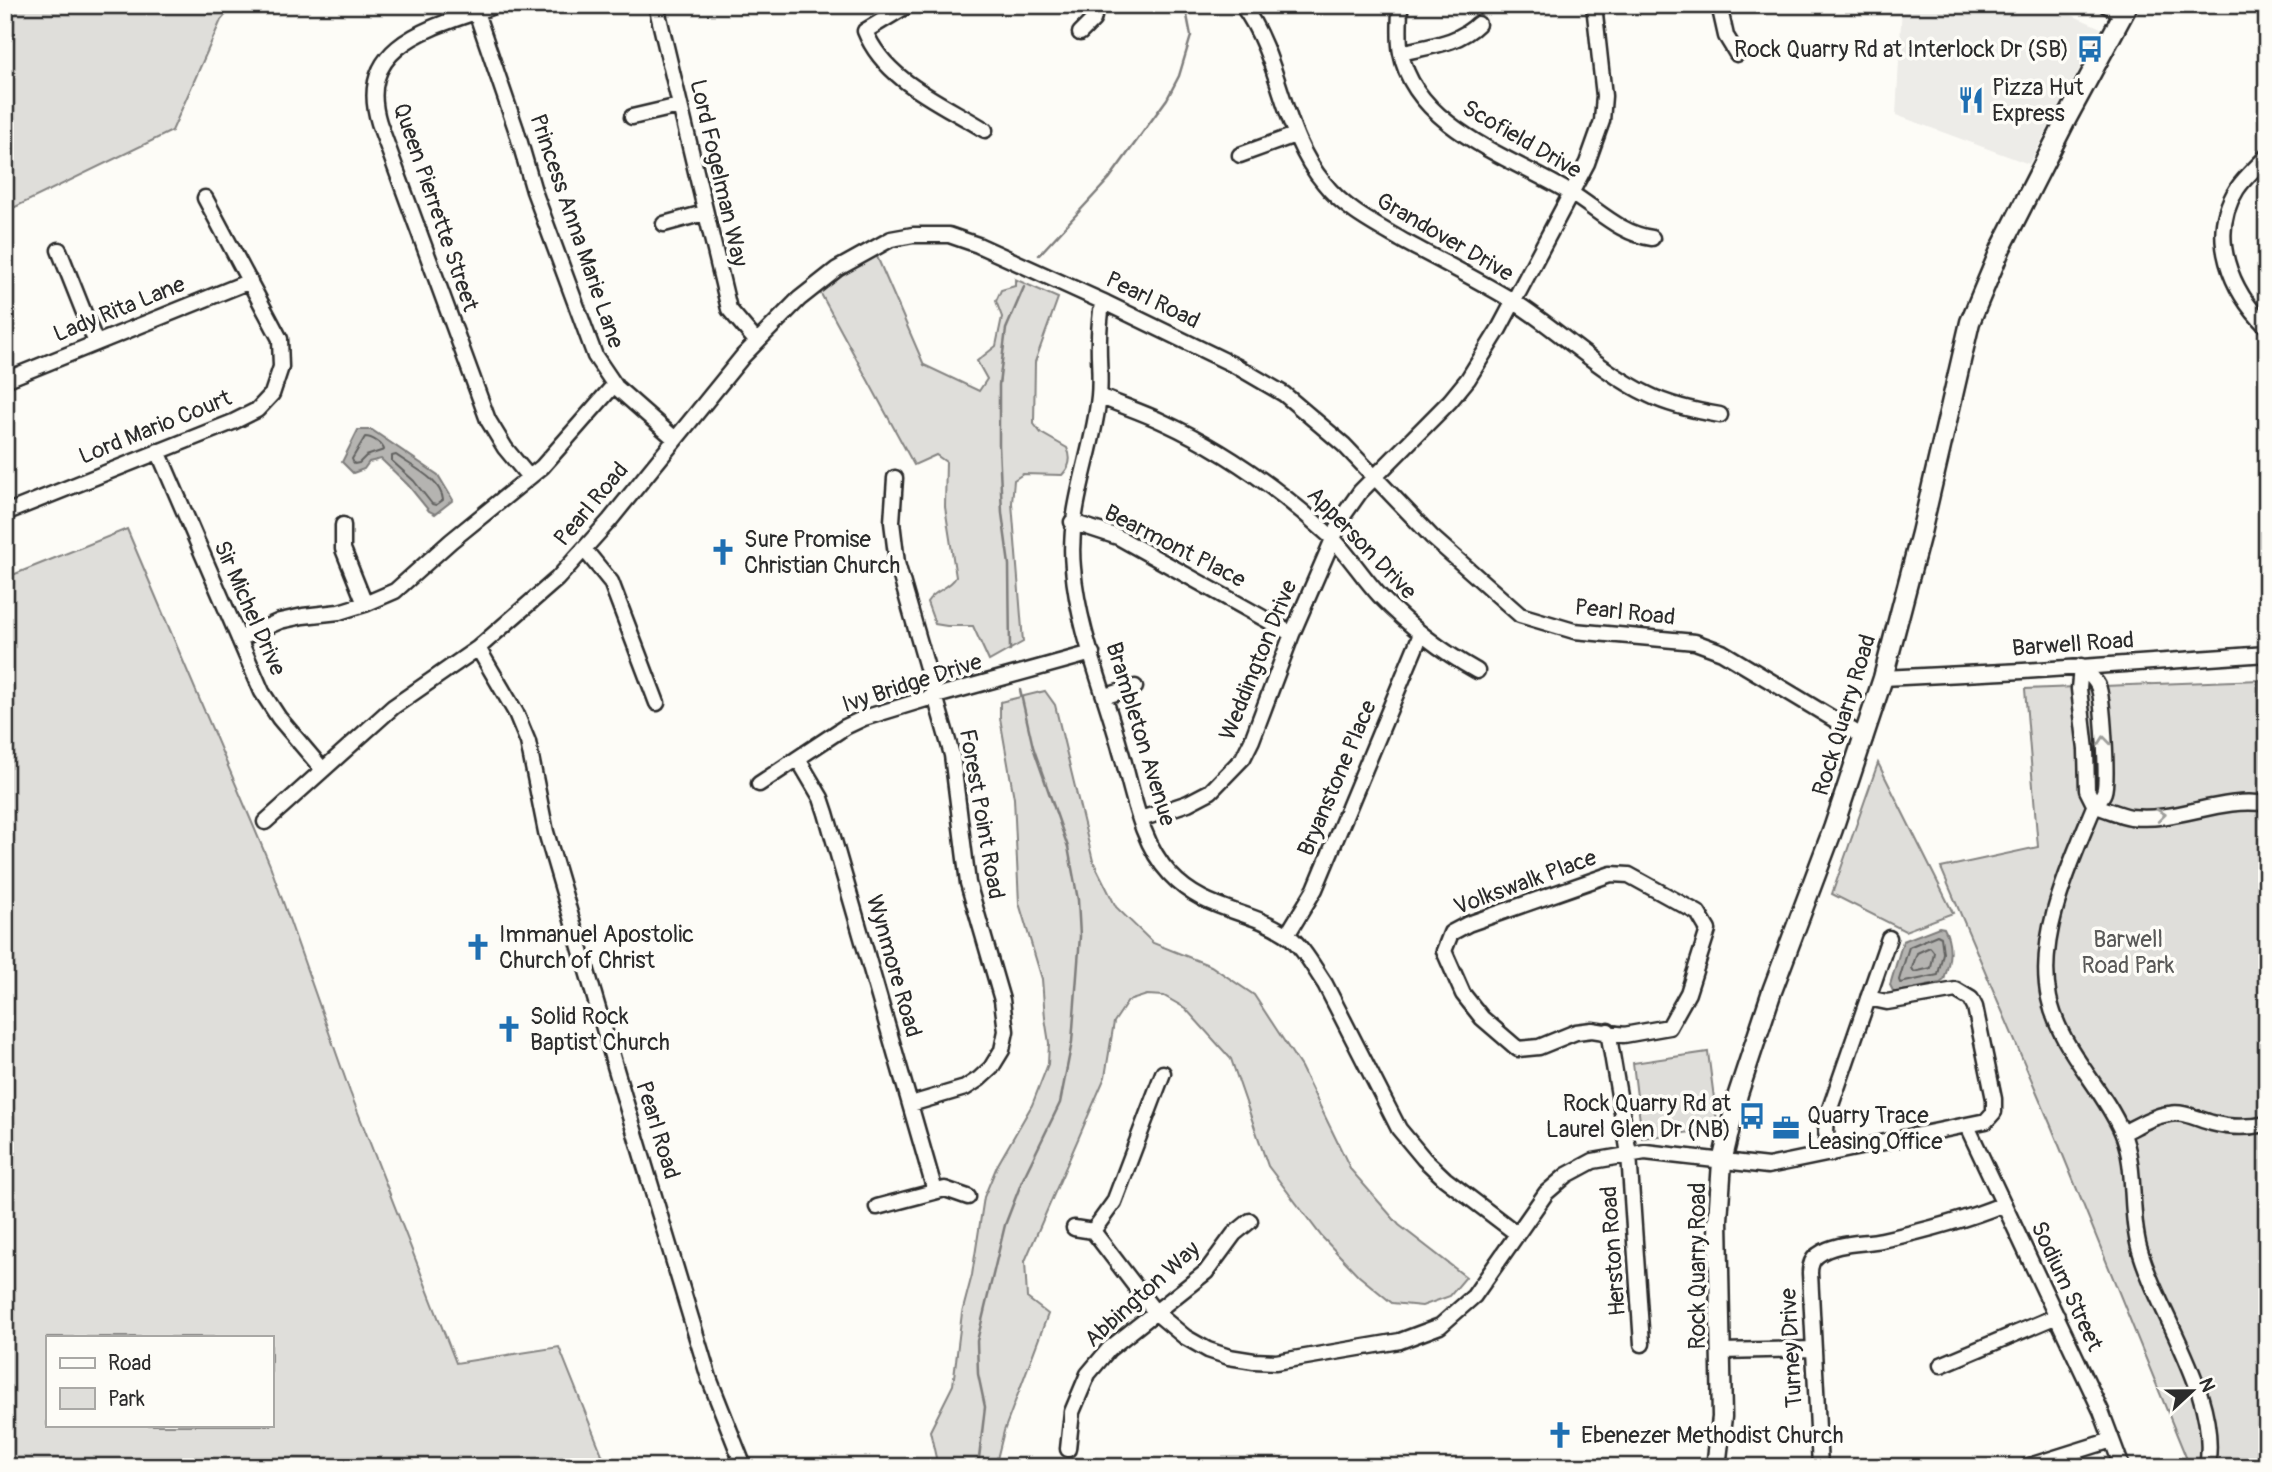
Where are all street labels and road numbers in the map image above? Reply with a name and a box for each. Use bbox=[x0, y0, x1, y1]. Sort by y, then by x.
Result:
street label: Lord Fogelman Way bbox=[683, 77, 755, 270]
street label: Scofield Drive bbox=[1457, 93, 1587, 185]
street label: Queen Pierrette Street bbox=[387, 99, 486, 316]
street label: Princess Anna Marie Lane bbox=[523, 110, 631, 353]
street label: Grandover Drive bbox=[1371, 186, 1519, 288]
street label: Pearl Road bbox=[1101, 265, 1205, 335]
street label: Lady Rita Lane bbox=[49, 269, 190, 349]
street label: Lord Mario Court bbox=[75, 383, 236, 471]
street label: Pearl Road bbox=[547, 456, 635, 552]
street label: Apperson Drive bbox=[1301, 481, 1423, 606]
street label: Bearmont Place bbox=[1099, 498, 1251, 594]
street label: Sir Michel Drive bbox=[207, 536, 293, 681]
street label: Weddington Drive bbox=[1213, 575, 1304, 744]
street label: Pearl Road bbox=[1573, 592, 1677, 632]
street label: Barwell Road bbox=[2011, 625, 2135, 663]
street label: Rock Quarry Road bbox=[1806, 631, 1882, 799]
street label: Brambleton Avenue bbox=[1099, 639, 1183, 830]
street label: Ivy Bridge Drive bbox=[839, 647, 986, 719]
street label: Bryanstone Place bbox=[1291, 695, 1383, 860]
street label: Forest Point Road bbox=[953, 727, 1011, 901]
street label: Volkswalk Place bbox=[1450, 843, 1601, 921]
street label: Wynmore Road bbox=[860, 891, 928, 1041]
street label: Pearl Road bbox=[629, 1077, 687, 1183]
street label: Rock Quarry Road bbox=[1683, 1182, 1712, 1350]
street label: Herston Road bbox=[1594, 1185, 1632, 1317]
street label: Sodium Street bbox=[2024, 1217, 2110, 1356]
street label: Abbington Way bbox=[1078, 1234, 1206, 1353]
street label: Turney Drive bbox=[1773, 1287, 1809, 1409]

